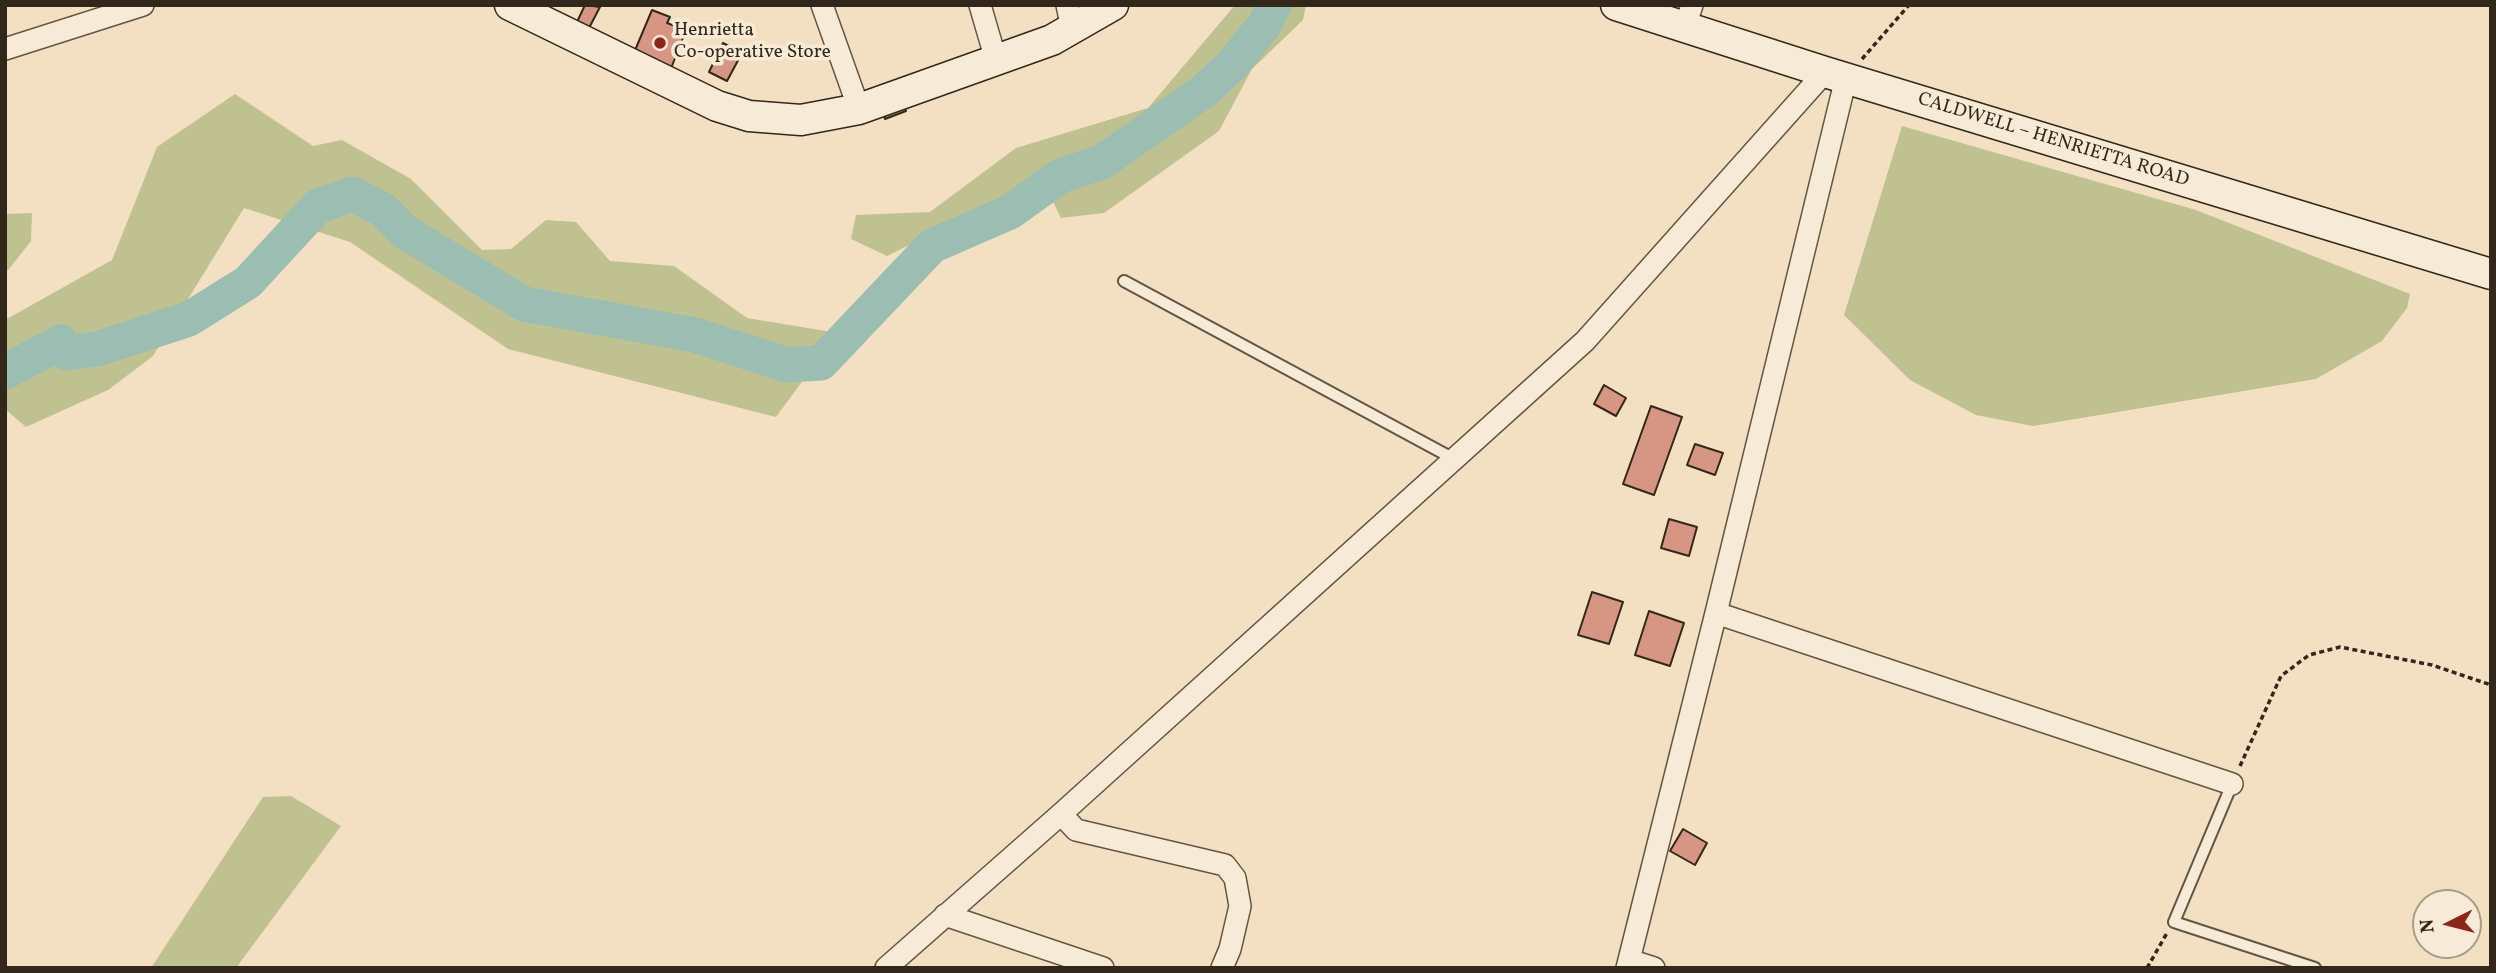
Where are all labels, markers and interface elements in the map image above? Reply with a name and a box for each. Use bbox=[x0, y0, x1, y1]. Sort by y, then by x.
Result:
place label: Henrietta Co-operative Store bbox=[674, 21, 831, 65]
marker: Henrietta Co-operative Store bbox=[652, 35, 668, 51]
street label: CALDWELL – HENRIETTA ROAD bbox=[1915, 89, 2191, 193]
north arrow bbox=[2412, 889, 2482, 959]
text: N bbox=[2414, 918, 2442, 934]

